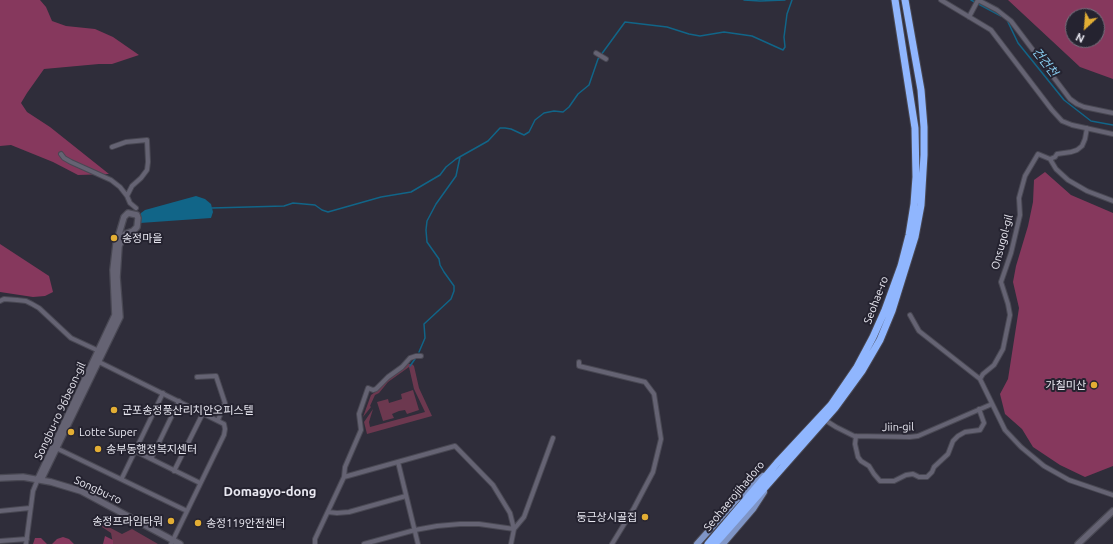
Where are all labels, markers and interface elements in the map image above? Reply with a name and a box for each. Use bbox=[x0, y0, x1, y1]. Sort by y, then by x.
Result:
north arrow bbox=[1065, 8, 1105, 48]
text: N bbox=[1074, 31, 1087, 45]
water label: 건건천 bbox=[1029, 45, 1061, 79]
street label: Onsugol-gil bbox=[988, 213, 1016, 271]
place label: 송정마을 bbox=[122, 231, 162, 245]
marker: 송정마을 bbox=[109, 233, 119, 243]
street label: Seohae-ro bbox=[861, 274, 891, 326]
street label: Songbu-ro 96beon-gil bbox=[32, 360, 88, 462]
place label: 가칠미산 bbox=[1046, 378, 1086, 392]
marker: 가칠미산 bbox=[1089, 380, 1099, 390]
place label: 군포송정풍산리치안오피스텔 bbox=[122, 403, 254, 417]
marker: 군포송정풍산리치안오피스텔 bbox=[109, 405, 119, 415]
street label: Jiin-gil bbox=[882, 420, 914, 434]
place label: Lotte Super bbox=[79, 425, 137, 439]
marker: Lotte Super bbox=[66, 427, 76, 437]
place label: 송부동행정복지센터 bbox=[106, 442, 197, 456]
marker: 송부동행정복지센터 bbox=[93, 444, 103, 454]
street label: Seohaerojihadoro bbox=[701, 458, 767, 534]
street label: Songbu-ro bbox=[72, 473, 124, 507]
district label: Domagyo-dong bbox=[223, 484, 317, 500]
place label: 둥근상시골집 bbox=[576, 510, 637, 524]
marker: 둥근상시골집 bbox=[640, 512, 650, 522]
place label: 송정프라임타워 bbox=[92, 514, 163, 528]
marker: 송정프라임타워 bbox=[166, 516, 176, 526]
place label: 송정119안전센터 bbox=[206, 516, 285, 530]
marker: 송정119안전센터 bbox=[193, 518, 203, 528]

